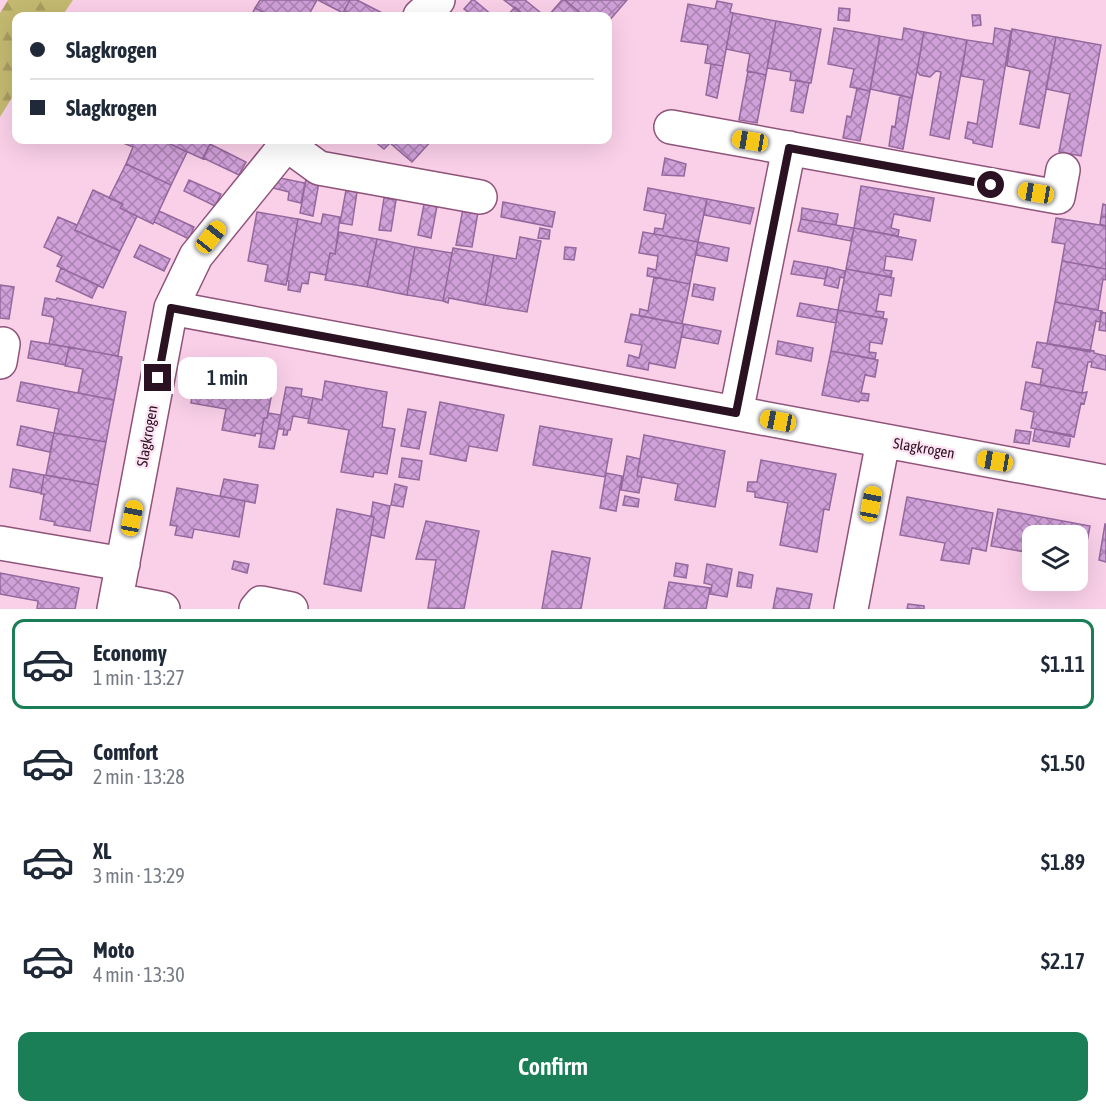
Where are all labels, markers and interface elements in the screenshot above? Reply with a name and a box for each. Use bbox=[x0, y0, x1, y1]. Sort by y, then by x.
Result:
text: Slagkrogen bbox=[66, 37, 157, 63]
text: Slagkrogen bbox=[66, 95, 157, 121]
car bbox=[731, 129, 769, 153]
route start bbox=[977, 171, 1004, 198]
car bbox=[1017, 181, 1055, 205]
car bbox=[193, 217, 229, 257]
callout: 1 min bbox=[179, 357, 278, 399]
route end bbox=[144, 364, 171, 391]
text: 1 min bbox=[207, 366, 248, 389]
street label: Slagkrogen bbox=[133, 404, 161, 468]
car bbox=[759, 409, 797, 433]
street label: Slagkrogen bbox=[892, 434, 956, 462]
car bbox=[976, 449, 1014, 473]
car bbox=[859, 485, 883, 523]
car bbox=[120, 499, 144, 537]
map controls bbox=[1022, 525, 1088, 591]
button: layers bbox=[1022, 525, 1088, 591]
icon: car bbox=[21, 637, 75, 691]
text: Economy bbox=[93, 640, 167, 666]
text: $1.11 bbox=[1041, 651, 1085, 677]
text: 1 min · 13:27 bbox=[93, 666, 185, 689]
icon: car bbox=[21, 736, 75, 790]
text: Comfort bbox=[93, 739, 158, 765]
text: $1.50 bbox=[1041, 750, 1085, 776]
text: 2 min · 13:28 bbox=[93, 765, 185, 788]
icon: car bbox=[21, 835, 75, 889]
text: XL bbox=[93, 838, 111, 864]
text: $1.89 bbox=[1041, 849, 1085, 875]
text: 3 min · 13:29 bbox=[93, 864, 185, 887]
icon: car bbox=[21, 934, 75, 988]
text: Moto bbox=[93, 937, 135, 963]
text: $2.17 bbox=[1041, 948, 1085, 974]
text: 4 min · 13:30 bbox=[93, 963, 185, 986]
button: Confirm bbox=[18, 1032, 1088, 1101]

